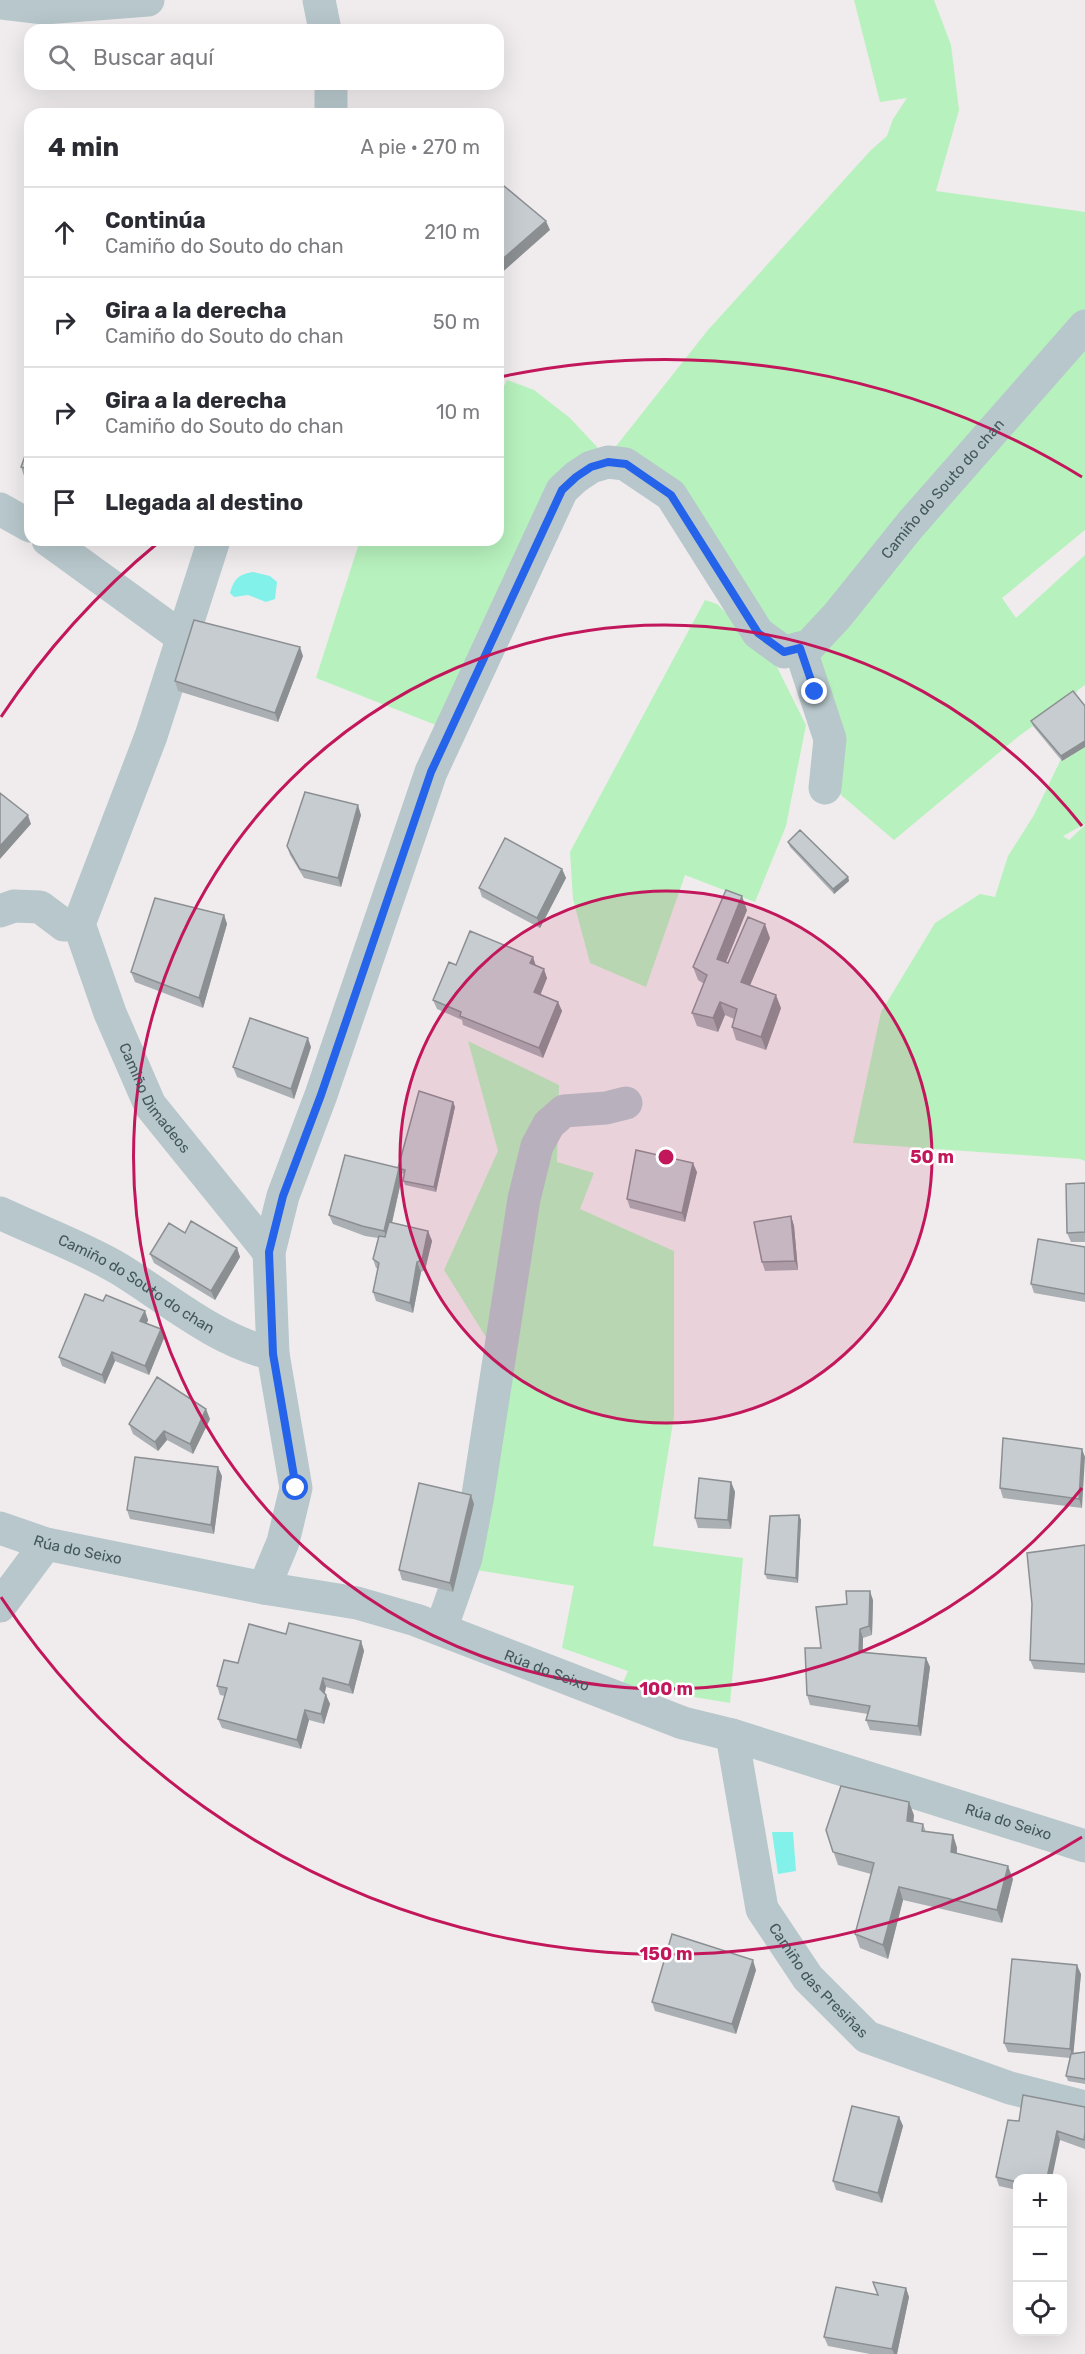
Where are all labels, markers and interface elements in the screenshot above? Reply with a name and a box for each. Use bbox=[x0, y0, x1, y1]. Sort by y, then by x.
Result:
search box bbox=[24, 24, 504, 90]
icon: search bbox=[45, 41, 78, 74]
text: Buscar aquí bbox=[93, 44, 214, 71]
text: 4 min bbox=[48, 132, 119, 163]
text: A pie · 270 m bbox=[360, 135, 480, 159]
text: Continúa bbox=[105, 207, 206, 234]
icon: ahead bbox=[48, 216, 81, 249]
text: 210 m bbox=[424, 220, 480, 244]
text: Camiño do Souto do chan bbox=[105, 234, 344, 258]
text: Gira a la derecha bbox=[105, 297, 286, 324]
icon: right bbox=[48, 306, 81, 339]
text: 50 m bbox=[433, 310, 480, 334]
text: Camiño do Souto do chan bbox=[105, 324, 344, 348]
text: Gira a la derecha bbox=[105, 387, 286, 414]
icon: right bbox=[48, 396, 81, 429]
text: 10 m bbox=[436, 400, 480, 424]
text: Camiño do Souto do chan bbox=[105, 414, 344, 438]
street label: Camiño do Souto do chan bbox=[877, 415, 1008, 563]
icon: arrive bbox=[48, 486, 81, 519]
text: Llegada al destino bbox=[105, 489, 303, 516]
route end bbox=[801, 678, 827, 704]
street label: Camiño Dimadeos bbox=[115, 1040, 194, 1157]
text: 50 m bbox=[910, 1146, 954, 1168]
centre of rings bbox=[656, 1147, 676, 1167]
street label: Camiño do Souto do chan bbox=[55, 1231, 218, 1338]
route start bbox=[282, 1474, 308, 1500]
street label: Rúa do Seixo bbox=[31, 1531, 124, 1568]
street label: Rúa do Seixo bbox=[502, 1646, 592, 1695]
text: 100 m bbox=[639, 1678, 693, 1700]
street label: Rúa do Seixo bbox=[963, 1800, 1054, 1844]
street label: Camiño das Presiñas bbox=[765, 1920, 872, 2042]
text: 150 m bbox=[639, 1943, 693, 1965]
map controls bbox=[1013, 2174, 1067, 2336]
button: + bbox=[1013, 2174, 1067, 2228]
button: − bbox=[1013, 2228, 1067, 2282]
button: locate bbox=[1013, 2282, 1067, 2336]

